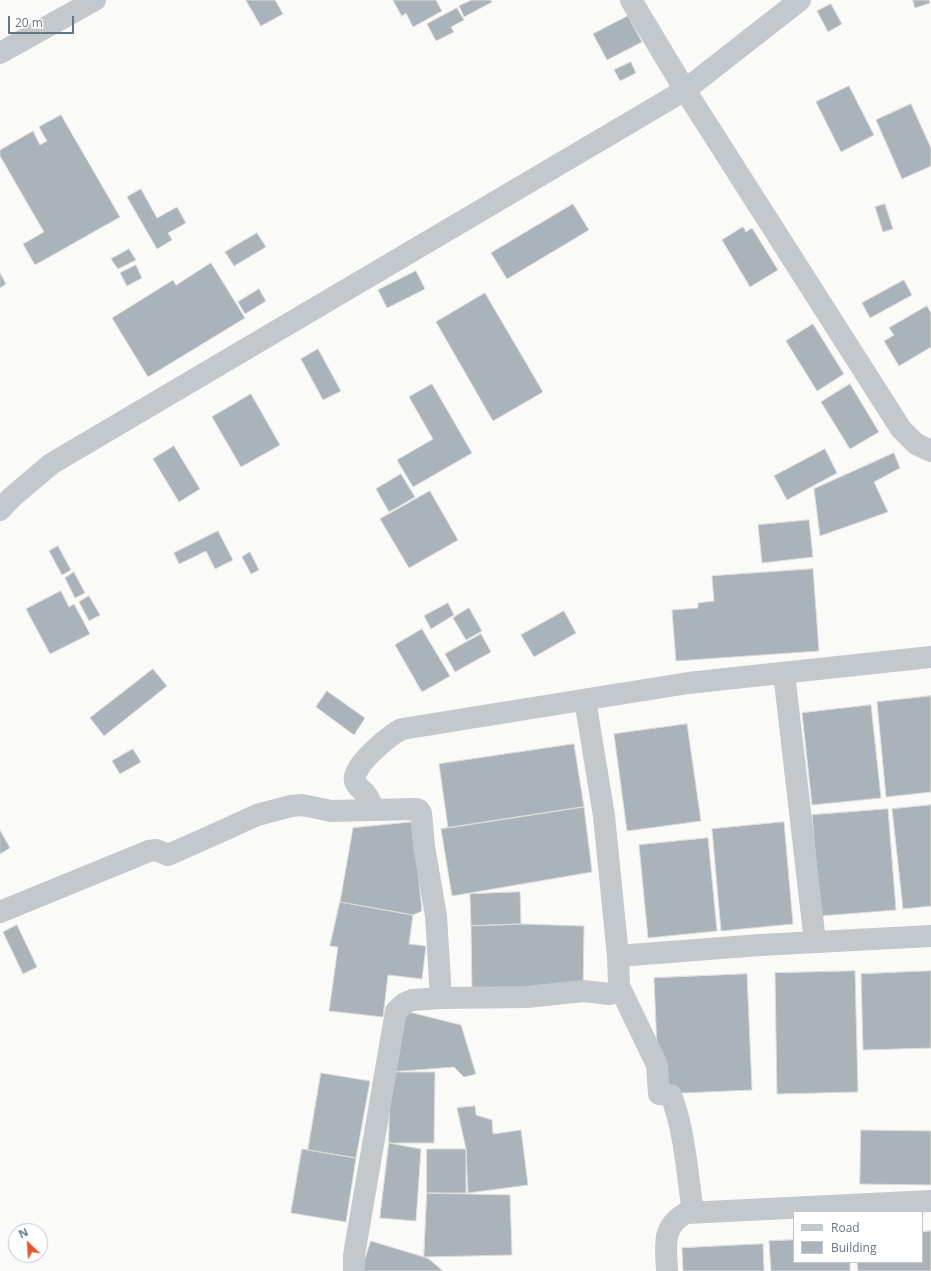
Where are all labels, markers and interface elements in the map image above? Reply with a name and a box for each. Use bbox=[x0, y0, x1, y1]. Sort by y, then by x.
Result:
scale bar bbox=[10, 8, 76, 34]
text: 20 m bbox=[15, 14, 43, 31]
legend bbox=[793, 1211, 923, 1263]
text: Road bbox=[831, 1219, 860, 1236]
north arrow bbox=[8, 1223, 48, 1263]
text: N bbox=[16, 1224, 30, 1241]
text: Building bbox=[831, 1239, 876, 1256]

